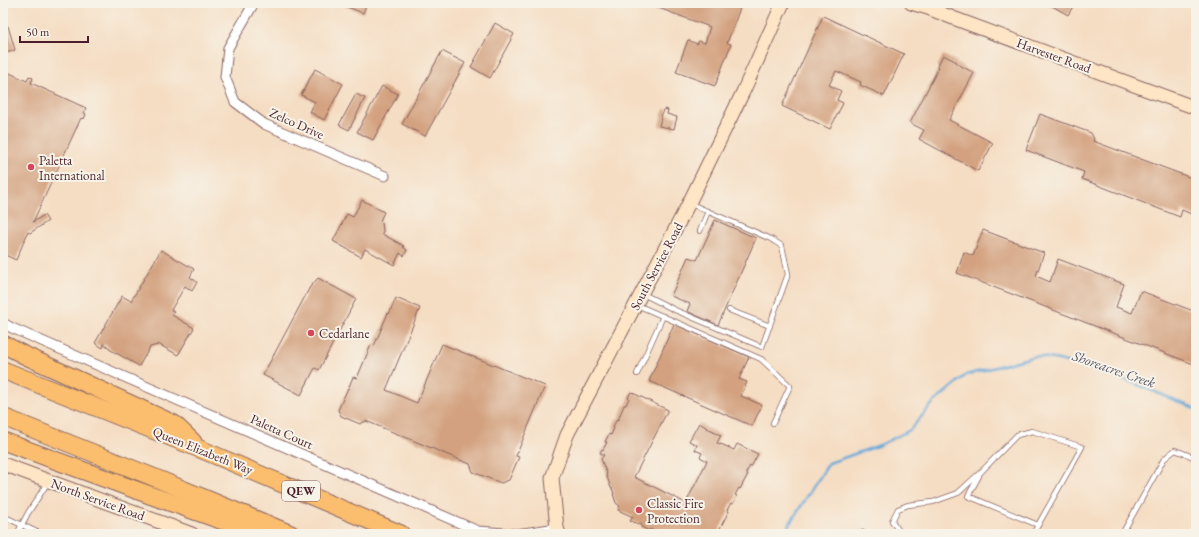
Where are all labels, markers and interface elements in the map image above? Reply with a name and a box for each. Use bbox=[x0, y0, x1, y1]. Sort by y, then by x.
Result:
scale bar bbox=[20, 18, 88, 44]
text: 50 m bbox=[26, 24, 50, 40]
street label: Harvester Road bbox=[1014, 34, 1094, 77]
street label: Zelco Drive bbox=[267, 104, 327, 143]
place label: Paletta International bbox=[39, 152, 105, 184]
marker: Paletta International bbox=[26, 162, 36, 172]
street label: South Service Road bbox=[626, 219, 687, 313]
place label: Cedarlane bbox=[319, 325, 370, 342]
marker: Cedarlane bbox=[306, 328, 316, 338]
water label: Shoreacres Creek bbox=[1069, 346, 1158, 392]
street label: Paletta Court bbox=[248, 410, 316, 453]
street label: Queen Elizabeth Way bbox=[150, 423, 256, 478]
street label: North Service Road bbox=[49, 475, 148, 524]
road number: QEW bbox=[282, 481, 320, 501]
place label: Classic Fire Protection bbox=[647, 495, 703, 527]
marker: Classic Fire Protection bbox=[634, 505, 644, 515]

